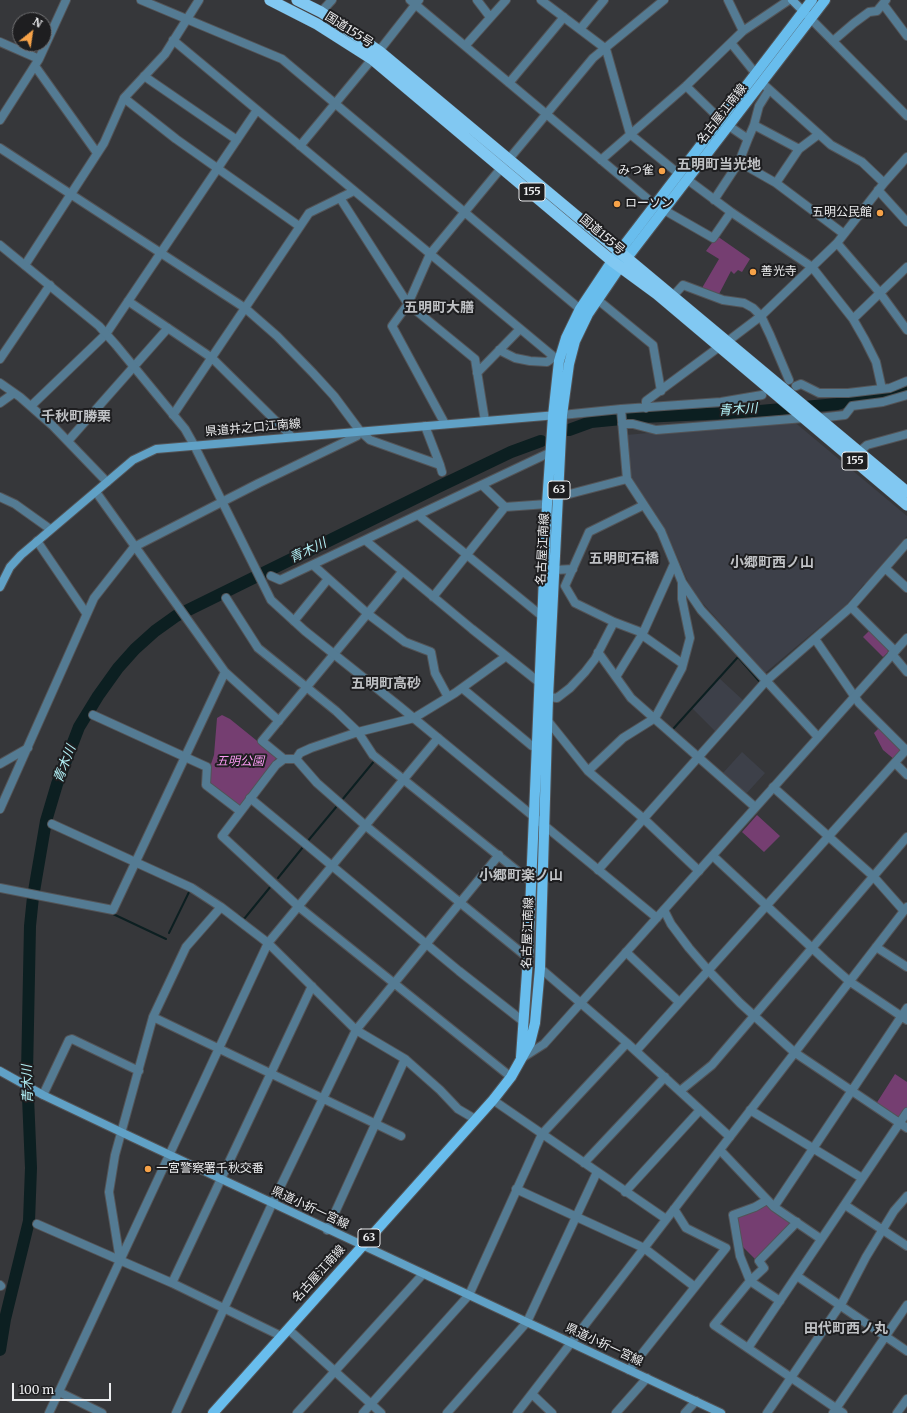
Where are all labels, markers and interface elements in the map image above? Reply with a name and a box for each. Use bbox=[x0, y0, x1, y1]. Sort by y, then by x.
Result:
street label: 国道155号 bbox=[322, 9, 376, 51]
north arrow bbox=[12, 12, 52, 52]
text: N bbox=[30, 14, 45, 31]
street label: 名古屋江南線 bbox=[694, 81, 750, 147]
district label: 五明町当光地 bbox=[677, 157, 761, 173]
place label: みつ雀 bbox=[618, 164, 654, 178]
marker: みつ雀 bbox=[657, 166, 667, 176]
road number: 155 bbox=[519, 183, 545, 201]
place label: ローソン bbox=[625, 197, 673, 211]
marker: ローソン bbox=[612, 199, 622, 209]
place label: 五明公民館 bbox=[812, 206, 872, 220]
marker: 五明公民館 bbox=[875, 208, 885, 218]
street label: 国道155号 bbox=[577, 212, 627, 258]
place label: 善光寺 bbox=[761, 265, 797, 279]
marker: 善光寺 bbox=[748, 267, 758, 277]
district label: 五明町大膳 bbox=[404, 300, 474, 316]
water label: 青木川 bbox=[718, 401, 758, 419]
district label: 千秋町勝栗 bbox=[41, 409, 111, 425]
street label: 県道井之口江南線 bbox=[205, 417, 301, 439]
road number: 155 bbox=[842, 452, 868, 470]
road number: 63 bbox=[548, 481, 570, 499]
street label: 名古屋江南線 bbox=[534, 513, 552, 585]
water label: 青木川 bbox=[287, 535, 329, 567]
district label: 五明町石橋 bbox=[589, 551, 659, 567]
district label: 小郷町西ノ山 bbox=[730, 555, 814, 571]
district label: 五明町高砂 bbox=[351, 676, 421, 692]
water label: 青木川 bbox=[51, 743, 79, 785]
park label: 五明公園 bbox=[216, 755, 264, 769]
district label: 小郷町楽ノ山 bbox=[479, 868, 563, 884]
street label: 名古屋江南線 bbox=[520, 897, 536, 969]
water label: 青木川 bbox=[20, 1064, 36, 1104]
place label: 一宮警察署千秋交番 bbox=[156, 1162, 264, 1176]
marker: 一宮警察署千秋交番 bbox=[143, 1164, 153, 1174]
street label: 県道小折一宮線 bbox=[269, 1184, 351, 1232]
road number: 63 bbox=[358, 1229, 380, 1247]
street label: 名古屋江南線 bbox=[290, 1242, 348, 1306]
street label: 県道小折一宮線 bbox=[563, 1321, 645, 1369]
district label: 田代町西ノ丸 bbox=[804, 1321, 888, 1337]
scale bar bbox=[14, 1375, 113, 1401]
text: 100 m bbox=[19, 1382, 54, 1397]

